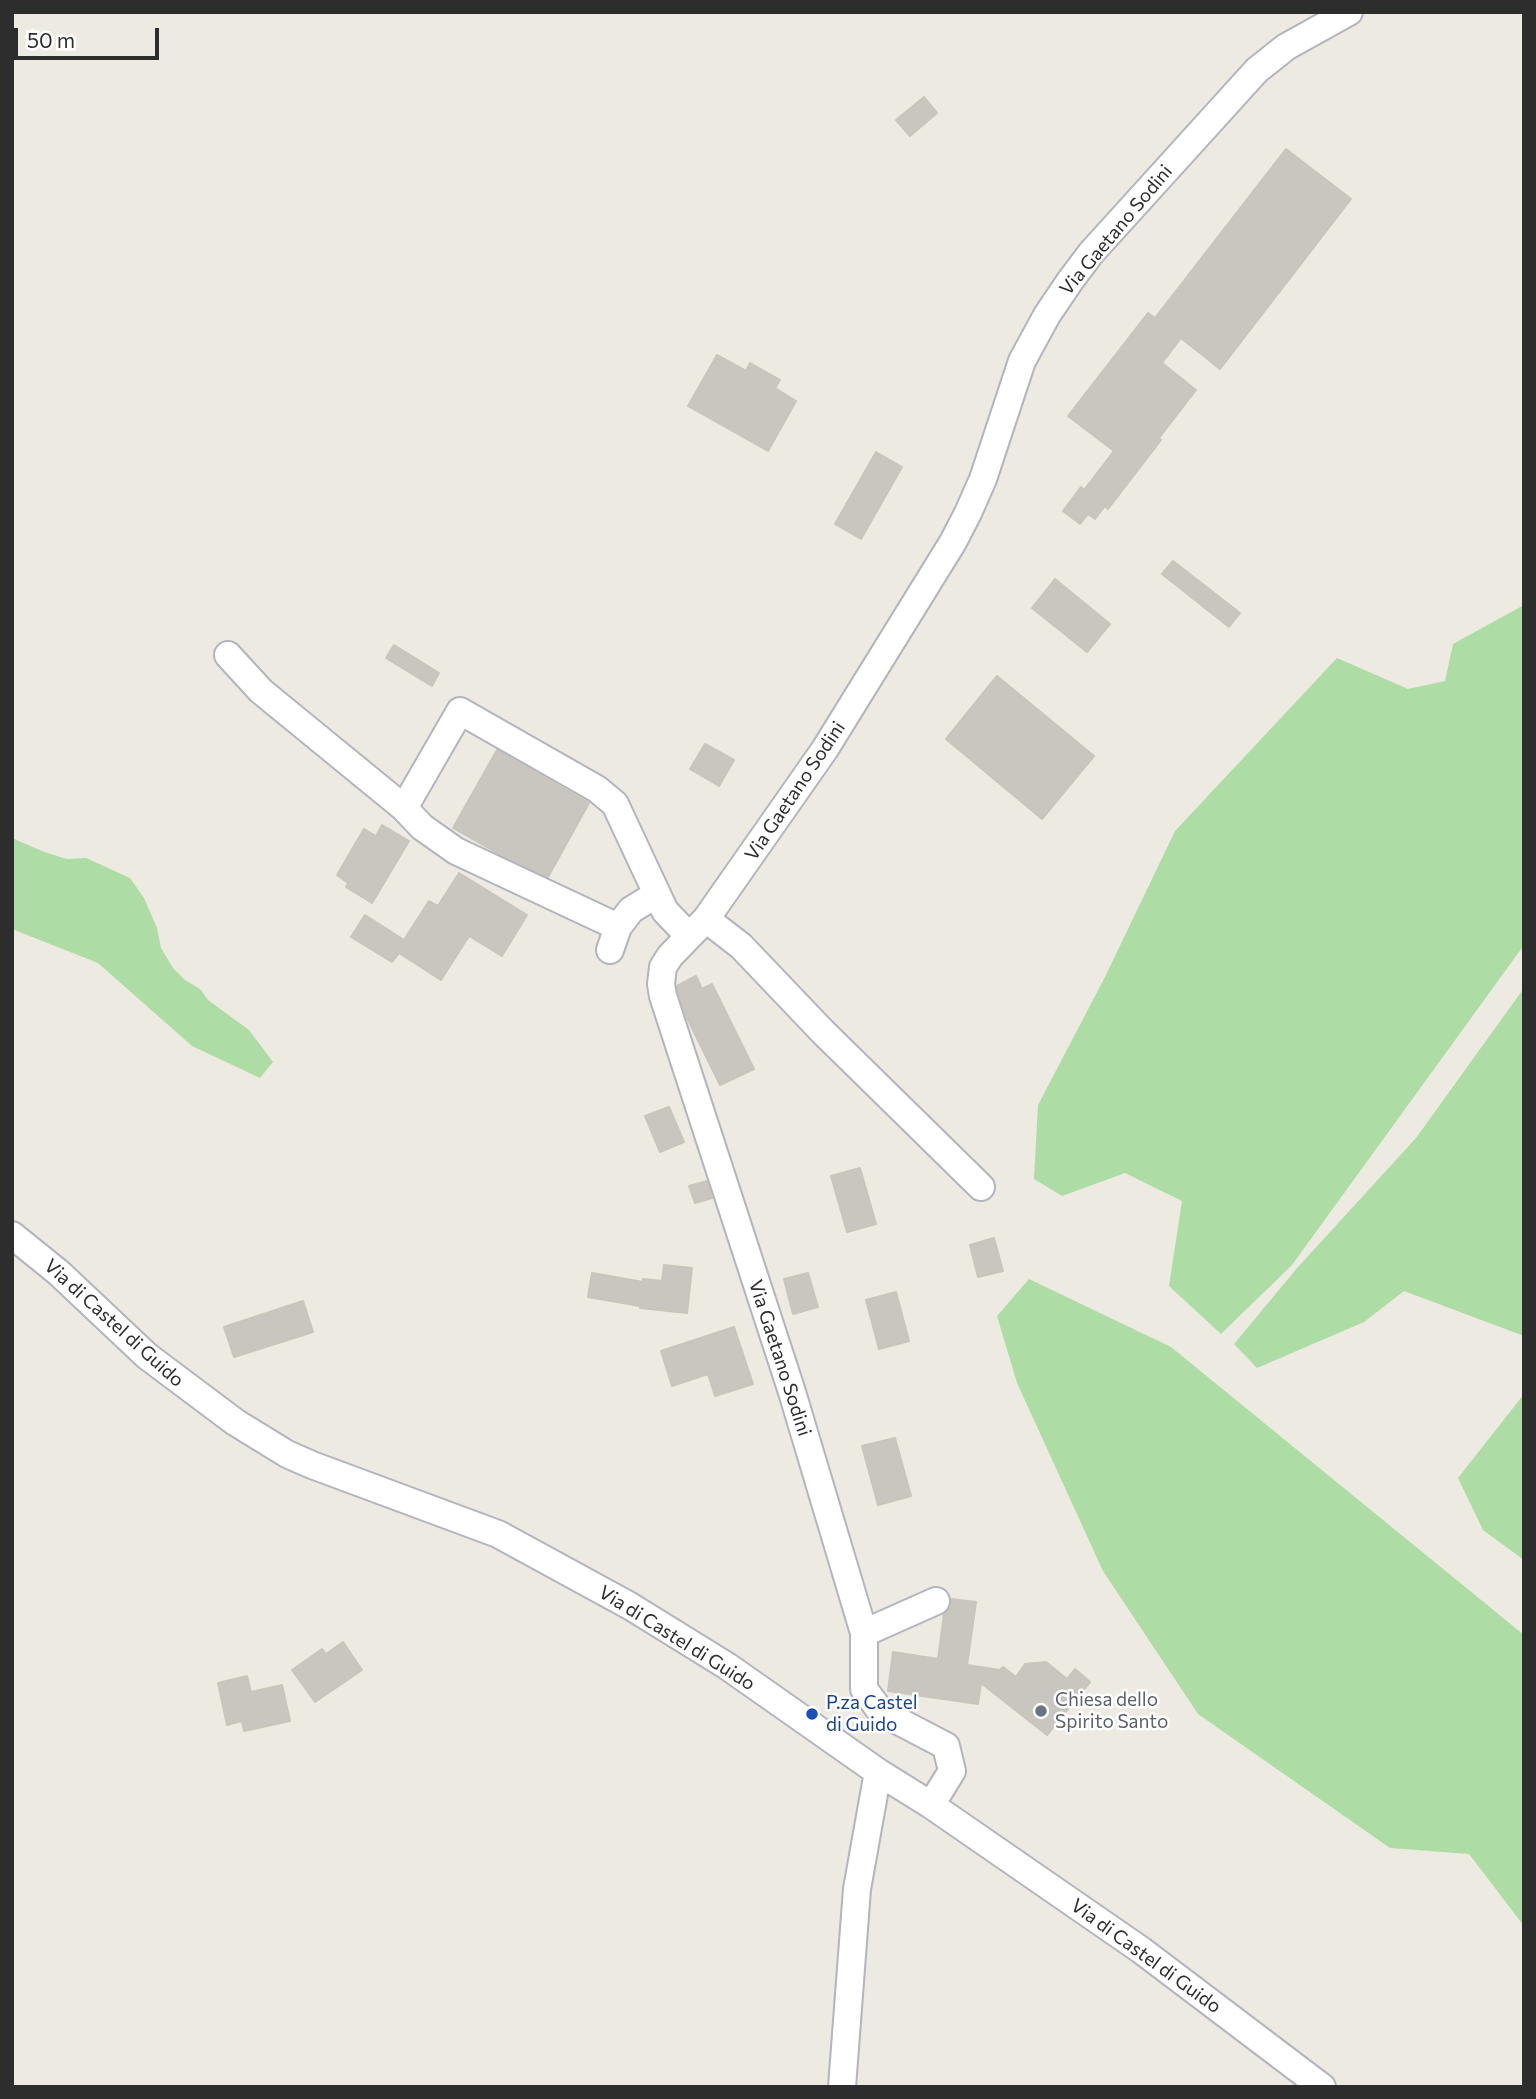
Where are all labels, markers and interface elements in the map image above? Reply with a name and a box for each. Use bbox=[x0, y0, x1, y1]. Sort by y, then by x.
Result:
scale bar bbox=[18, 14, 163, 58]
text: 50 m bbox=[27, 27, 75, 52]
street label: Via Gaetano Sodini bbox=[1055, 160, 1177, 300]
street label: Via Gaetano Sodini bbox=[740, 717, 850, 865]
street label: Via di Castel di Guido bbox=[40, 1254, 188, 1392]
street label: Via Gaetano Sodini bbox=[744, 1277, 816, 1439]
street label: Via di Castel di Guido bbox=[595, 1581, 759, 1695]
place label: Chiesa dello Spirito Santo bbox=[1055, 1689, 1168, 1733]
place label: P.za Castel di Guido bbox=[826, 1692, 918, 1736]
marker: Chiesa dello Spirito Santo bbox=[1033, 1703, 1049, 1719]
marker: P.za Castel di Guido bbox=[804, 1706, 820, 1722]
street label: Via di Castel di Guido bbox=[1067, 1894, 1225, 2018]

